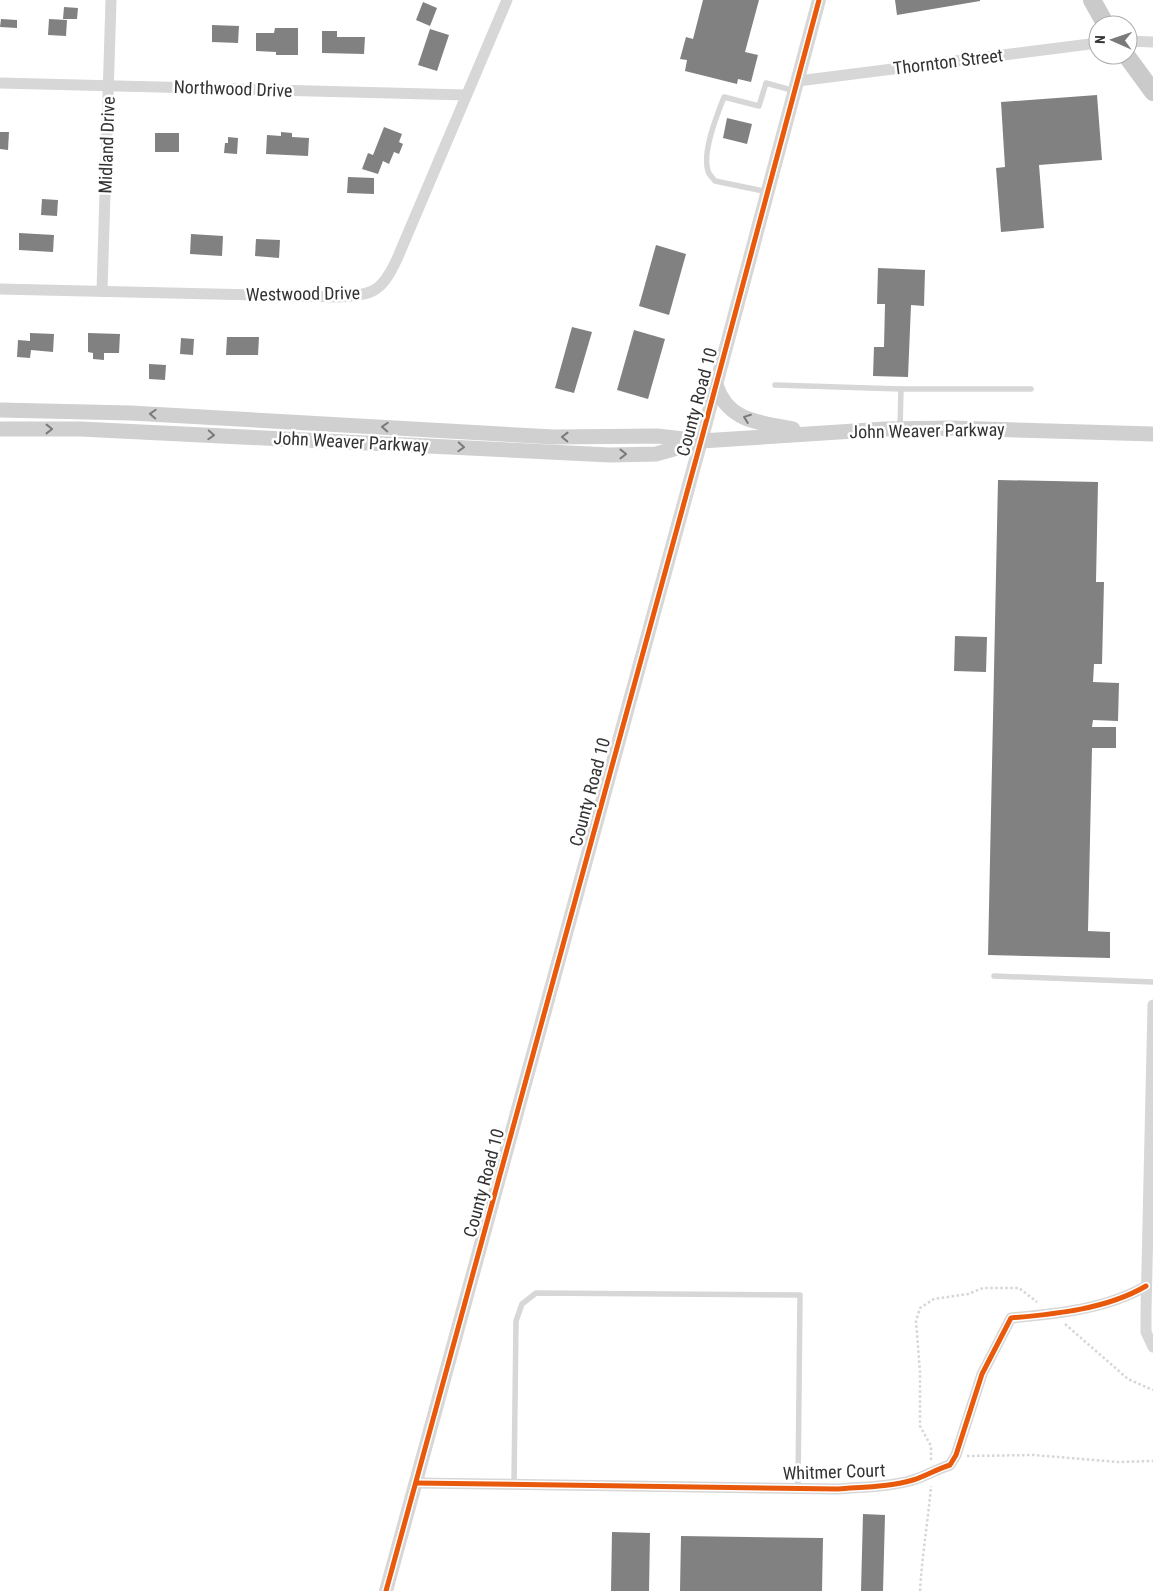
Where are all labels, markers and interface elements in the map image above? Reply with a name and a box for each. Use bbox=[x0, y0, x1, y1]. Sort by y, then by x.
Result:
north arrow bbox=[1088, 15, 1138, 65]
text: N bbox=[1092, 35, 1108, 44]
street label: Thornton Street bbox=[892, 44, 1004, 79]
street label: Northwood Drive bbox=[173, 76, 293, 101]
street label: Midland Drive bbox=[94, 96, 119, 194]
street label: Westwood Drive bbox=[246, 282, 360, 305]
street label: County Road 10 bbox=[672, 345, 721, 459]
one-way arrow bbox=[149, 408, 157, 419]
one-way arrow bbox=[743, 413, 752, 424]
street label: John Weaver Parkway bbox=[849, 419, 1005, 442]
one-way arrow bbox=[381, 422, 389, 433]
one-way arrow bbox=[45, 424, 53, 434]
street label: John Weaver Parkway bbox=[273, 427, 429, 456]
one-way arrow bbox=[207, 429, 215, 440]
one-way arrow bbox=[561, 432, 568, 442]
one-way arrow bbox=[458, 442, 465, 452]
one-way arrow bbox=[619, 449, 627, 460]
street label: County Road 10 bbox=[565, 735, 614, 849]
street label: County Road 10 bbox=[459, 1126, 508, 1240]
street label: Whitmer Court bbox=[782, 1459, 886, 1484]

